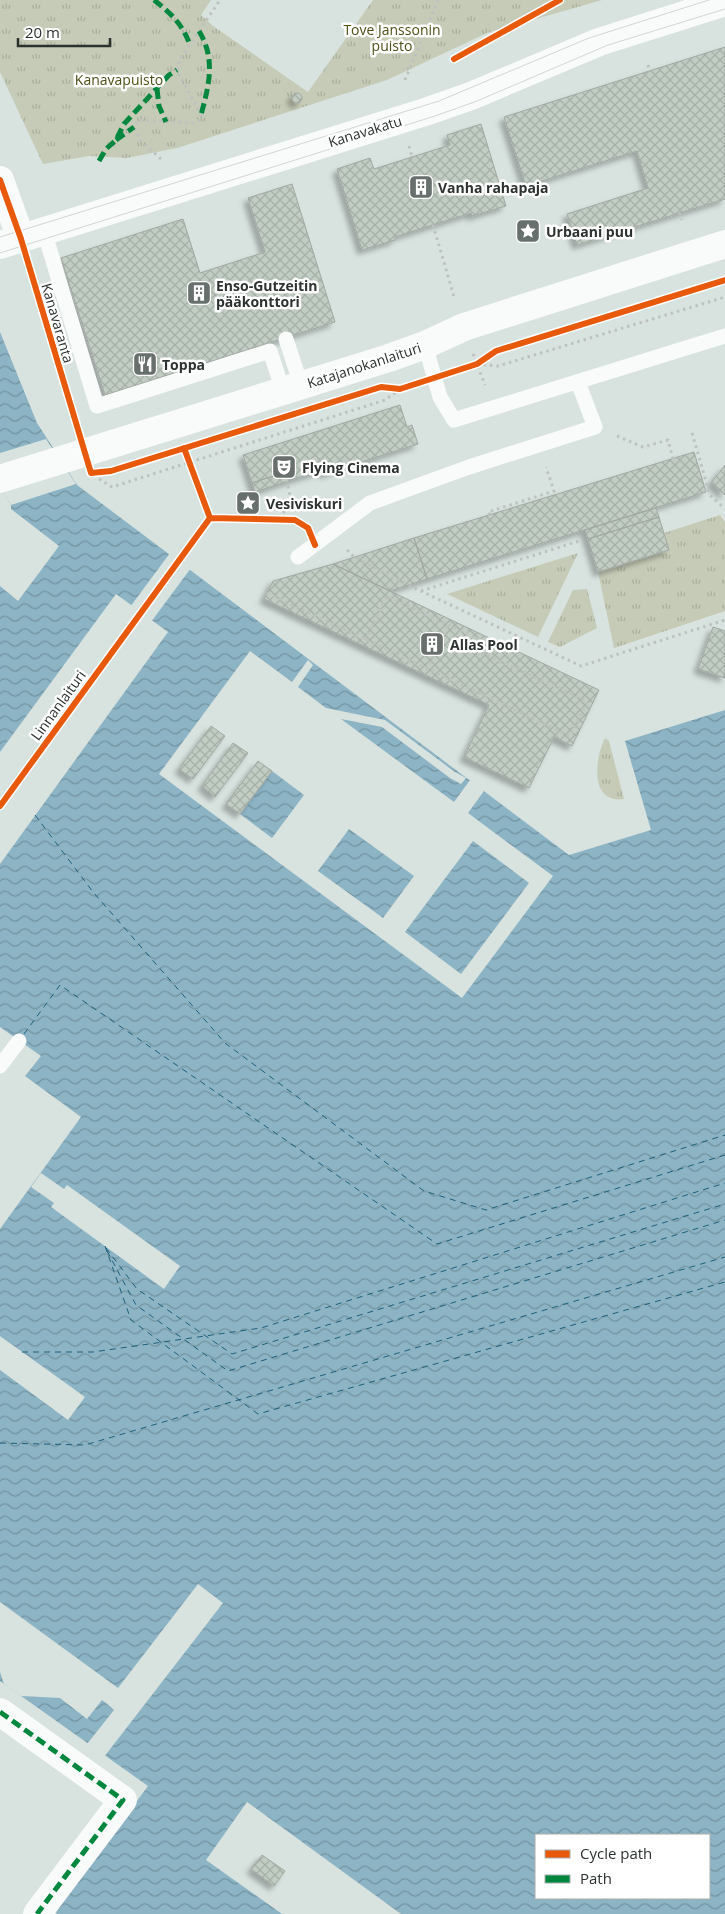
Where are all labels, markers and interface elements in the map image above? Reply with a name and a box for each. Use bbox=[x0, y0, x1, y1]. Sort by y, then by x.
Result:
scale bar bbox=[18, 15, 110, 47]
park label: Tove Janssonin puisto bbox=[343, 20, 441, 55]
text: 20 m bbox=[25, 22, 60, 42]
park label: Kanavapuisto bbox=[75, 70, 163, 89]
street label: Kanavakatu bbox=[326, 111, 404, 151]
building icon: Vanha rahapaja bbox=[408, 174, 434, 200]
place label: Vanha rahapaja bbox=[438, 178, 549, 197]
place icon: Urbaani puu bbox=[515, 218, 541, 244]
place label: Urbaani puu bbox=[546, 222, 633, 241]
place label: Enso-Gutzeitin pääkonttori bbox=[216, 276, 318, 311]
building icon: Enso-Gutzeitin pääkonttori bbox=[186, 280, 212, 306]
street label: Kanavaranta bbox=[38, 281, 78, 365]
street label: Katajanokanlaituri bbox=[305, 338, 423, 392]
restaurant icon: Toppa bbox=[132, 351, 158, 377]
place label: Toppa bbox=[162, 355, 205, 374]
theatre icon: Flying Cinema bbox=[271, 454, 297, 480]
place label: Flying Cinema bbox=[302, 458, 400, 477]
place icon: Vesiviskuri bbox=[235, 490, 261, 516]
place label: Vesiviskuri bbox=[266, 494, 342, 513]
building icon: Allas Pool bbox=[419, 631, 445, 657]
place label: Allas Pool bbox=[450, 635, 518, 654]
street label: Linnanlaituri bbox=[26, 666, 90, 744]
legend bbox=[535, 1834, 710, 1899]
text: Cycle path bbox=[580, 1843, 652, 1863]
text: Path bbox=[580, 1868, 612, 1888]

